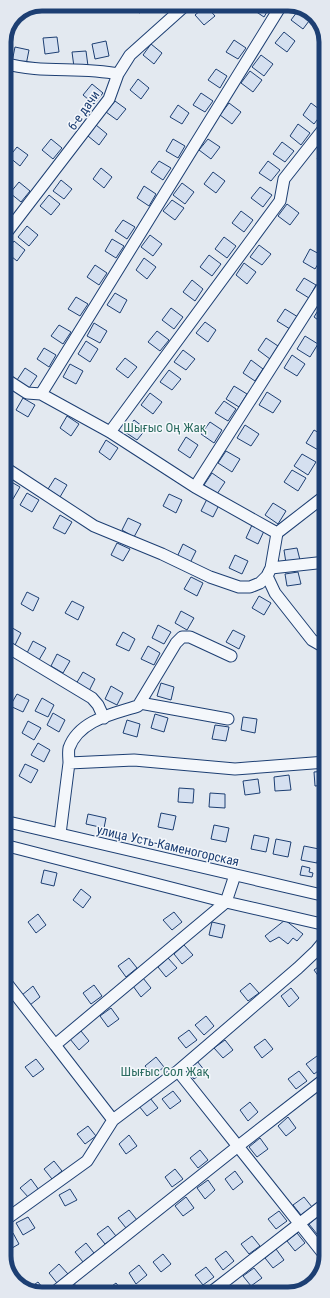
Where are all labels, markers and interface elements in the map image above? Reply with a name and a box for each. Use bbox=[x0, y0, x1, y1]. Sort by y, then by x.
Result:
street label: 6-е дачи bbox=[64, 88, 102, 133]
park label: Шығыс Оң Жақ bbox=[123, 420, 207, 435]
street label: улица Усть-Каменогорская bbox=[95, 822, 241, 869]
park label: Шығыс Сол Жақ bbox=[121, 1064, 210, 1079]

